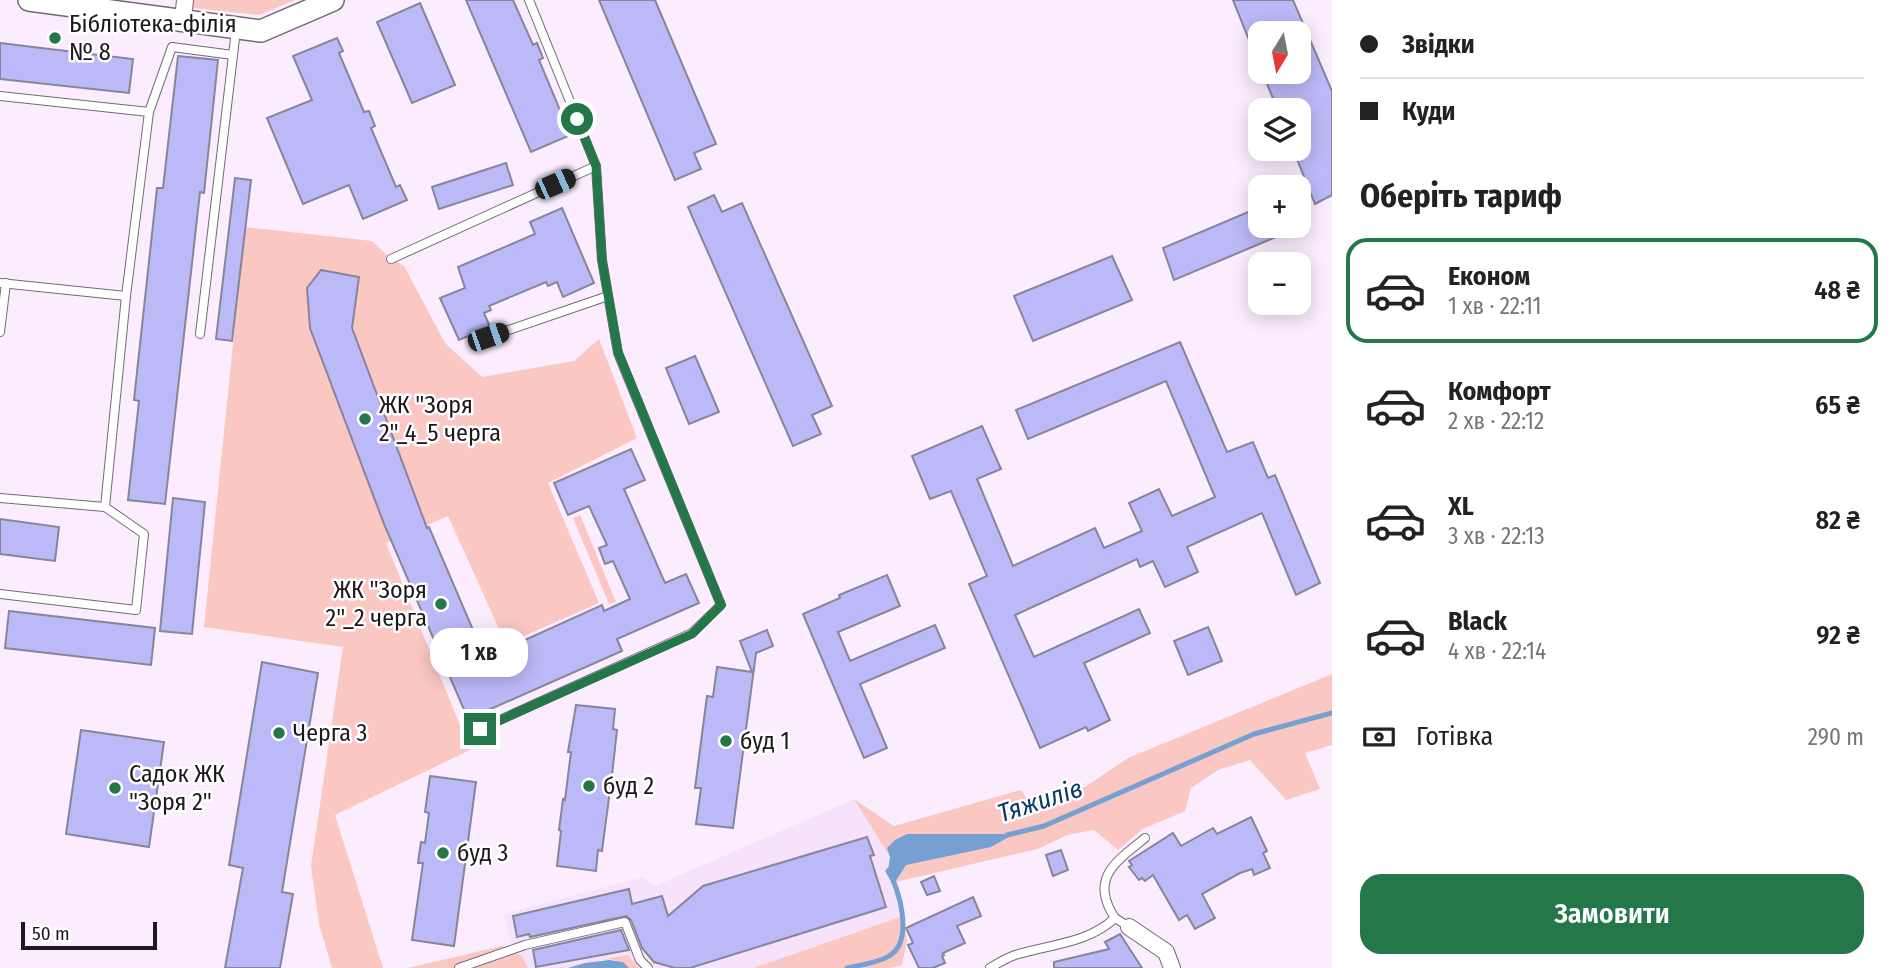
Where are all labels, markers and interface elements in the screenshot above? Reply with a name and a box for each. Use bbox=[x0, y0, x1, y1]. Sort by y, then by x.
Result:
place label: Бібліотека-філія № 8 bbox=[69, 10, 237, 66]
north arrow bbox=[1248, 21, 1311, 84]
map controls bbox=[1248, 21, 1311, 315]
text: Звідки bbox=[1402, 29, 1475, 60]
marker: Бібліотека-філія № 8 bbox=[47, 30, 63, 46]
text: Куди bbox=[1402, 96, 1455, 127]
button: layers bbox=[1248, 98, 1311, 161]
route start bbox=[561, 103, 593, 135]
car bbox=[532, 166, 579, 202]
button: + bbox=[1248, 175, 1311, 238]
text: Оберіть тариф bbox=[1360, 177, 1562, 215]
button: − bbox=[1248, 252, 1311, 315]
icon: car bbox=[1364, 259, 1427, 322]
text: Економ bbox=[1448, 261, 1530, 292]
text: 48 ₴ bbox=[1814, 275, 1860, 306]
text: 1 хв · 22:11 bbox=[1448, 292, 1542, 320]
car bbox=[465, 320, 512, 354]
icon: car bbox=[1364, 374, 1427, 437]
text: Комфорт bbox=[1448, 376, 1551, 407]
text: 65 ₴ bbox=[1815, 390, 1860, 421]
place label: ЖК "Зоря 2"_4_5 черга bbox=[379, 391, 501, 447]
text: 2 хв · 22:12 bbox=[1448, 407, 1544, 435]
marker: ЖК "Зоря 2"_4_5 черга bbox=[357, 411, 373, 427]
icon: car bbox=[1364, 489, 1427, 552]
text: XL bbox=[1448, 491, 1474, 522]
text: 82 ₴ bbox=[1816, 505, 1860, 536]
text: 3 хв · 22:13 bbox=[1448, 522, 1545, 550]
place label: ЖК "Зоря 2"_2 черга bbox=[326, 576, 427, 632]
marker: ЖК "Зоря 2"_2 черга bbox=[433, 596, 449, 612]
icon: car bbox=[1364, 604, 1427, 667]
text: Black bbox=[1448, 606, 1507, 637]
text: 92 ₴ bbox=[1816, 620, 1860, 651]
callout: 1 хв bbox=[431, 628, 529, 676]
text: 4 хв · 22:14 bbox=[1448, 637, 1546, 665]
text: 1 хв bbox=[461, 638, 497, 666]
route end bbox=[464, 713, 496, 745]
icon: cash bbox=[1360, 718, 1398, 756]
place label: Черга 3 bbox=[293, 719, 367, 747]
text: Готівка bbox=[1416, 721, 1493, 752]
text: 290 m bbox=[1808, 723, 1864, 751]
marker: Черга 3 bbox=[271, 725, 287, 741]
place label: буд 1 bbox=[740, 727, 790, 755]
marker: буд 1 bbox=[718, 733, 734, 749]
place label: Садок ЖК "Зоря 2" bbox=[129, 760, 225, 816]
place label: буд 2 bbox=[603, 772, 654, 800]
water label: Тяжилів bbox=[994, 773, 1086, 829]
marker: буд 2 bbox=[581, 778, 597, 794]
marker: Садок ЖК "Зоря 2" bbox=[107, 780, 123, 796]
place label: буд 3 bbox=[457, 839, 508, 867]
marker: буд 3 bbox=[435, 845, 451, 861]
button: Замовити bbox=[1360, 874, 1864, 954]
scale bar bbox=[21, 919, 158, 951]
text: 50 m bbox=[32, 922, 70, 945]

